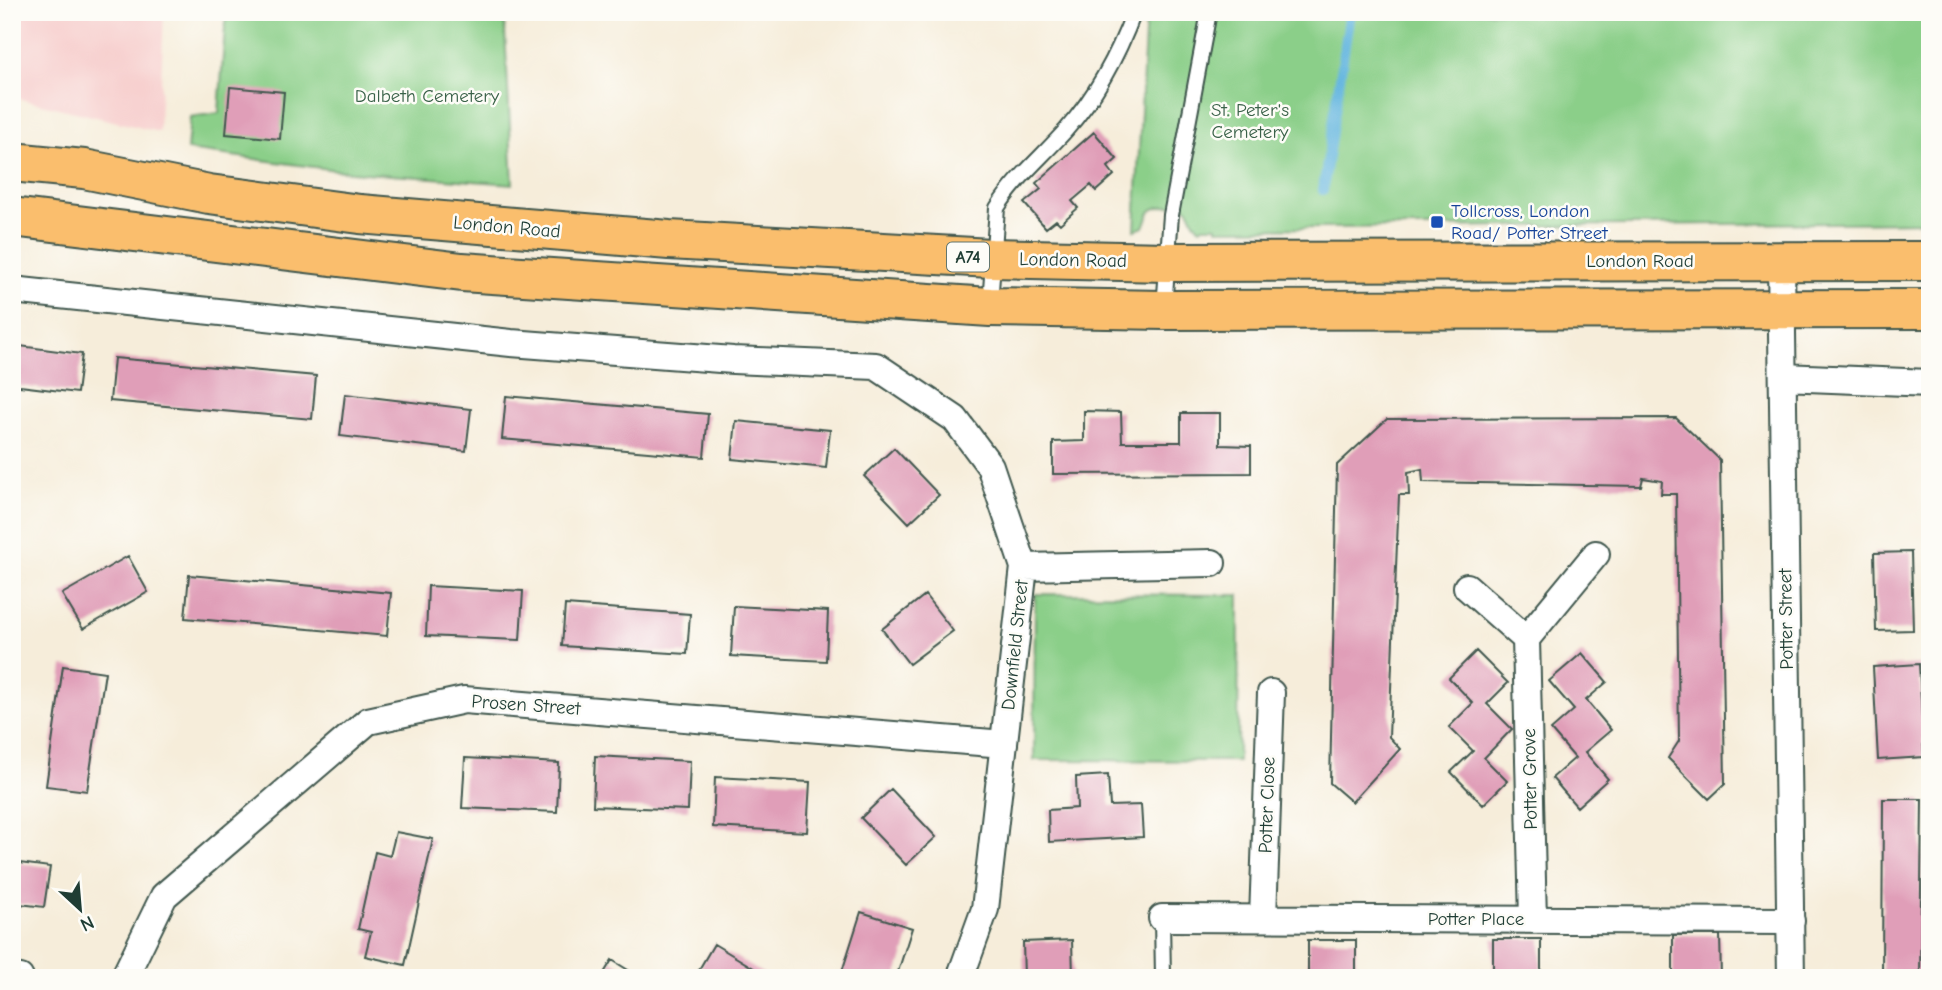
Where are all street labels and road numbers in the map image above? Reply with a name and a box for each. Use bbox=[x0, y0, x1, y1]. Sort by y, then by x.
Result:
street label: London Road bbox=[452, 211, 562, 243]
road number: A74 bbox=[947, 243, 989, 272]
street label: London Road bbox=[1019, 248, 1127, 272]
street label: London Road bbox=[1586, 250, 1694, 272]
street label: Potter Street bbox=[1774, 568, 1798, 670]
street label: Downfield Street bbox=[997, 578, 1033, 711]
street label: Prosen Street bbox=[471, 690, 582, 720]
street label: Potter Grove bbox=[1518, 728, 1542, 830]
street label: Potter Close bbox=[1254, 756, 1280, 854]
street label: Potter Place bbox=[1428, 908, 1524, 930]

